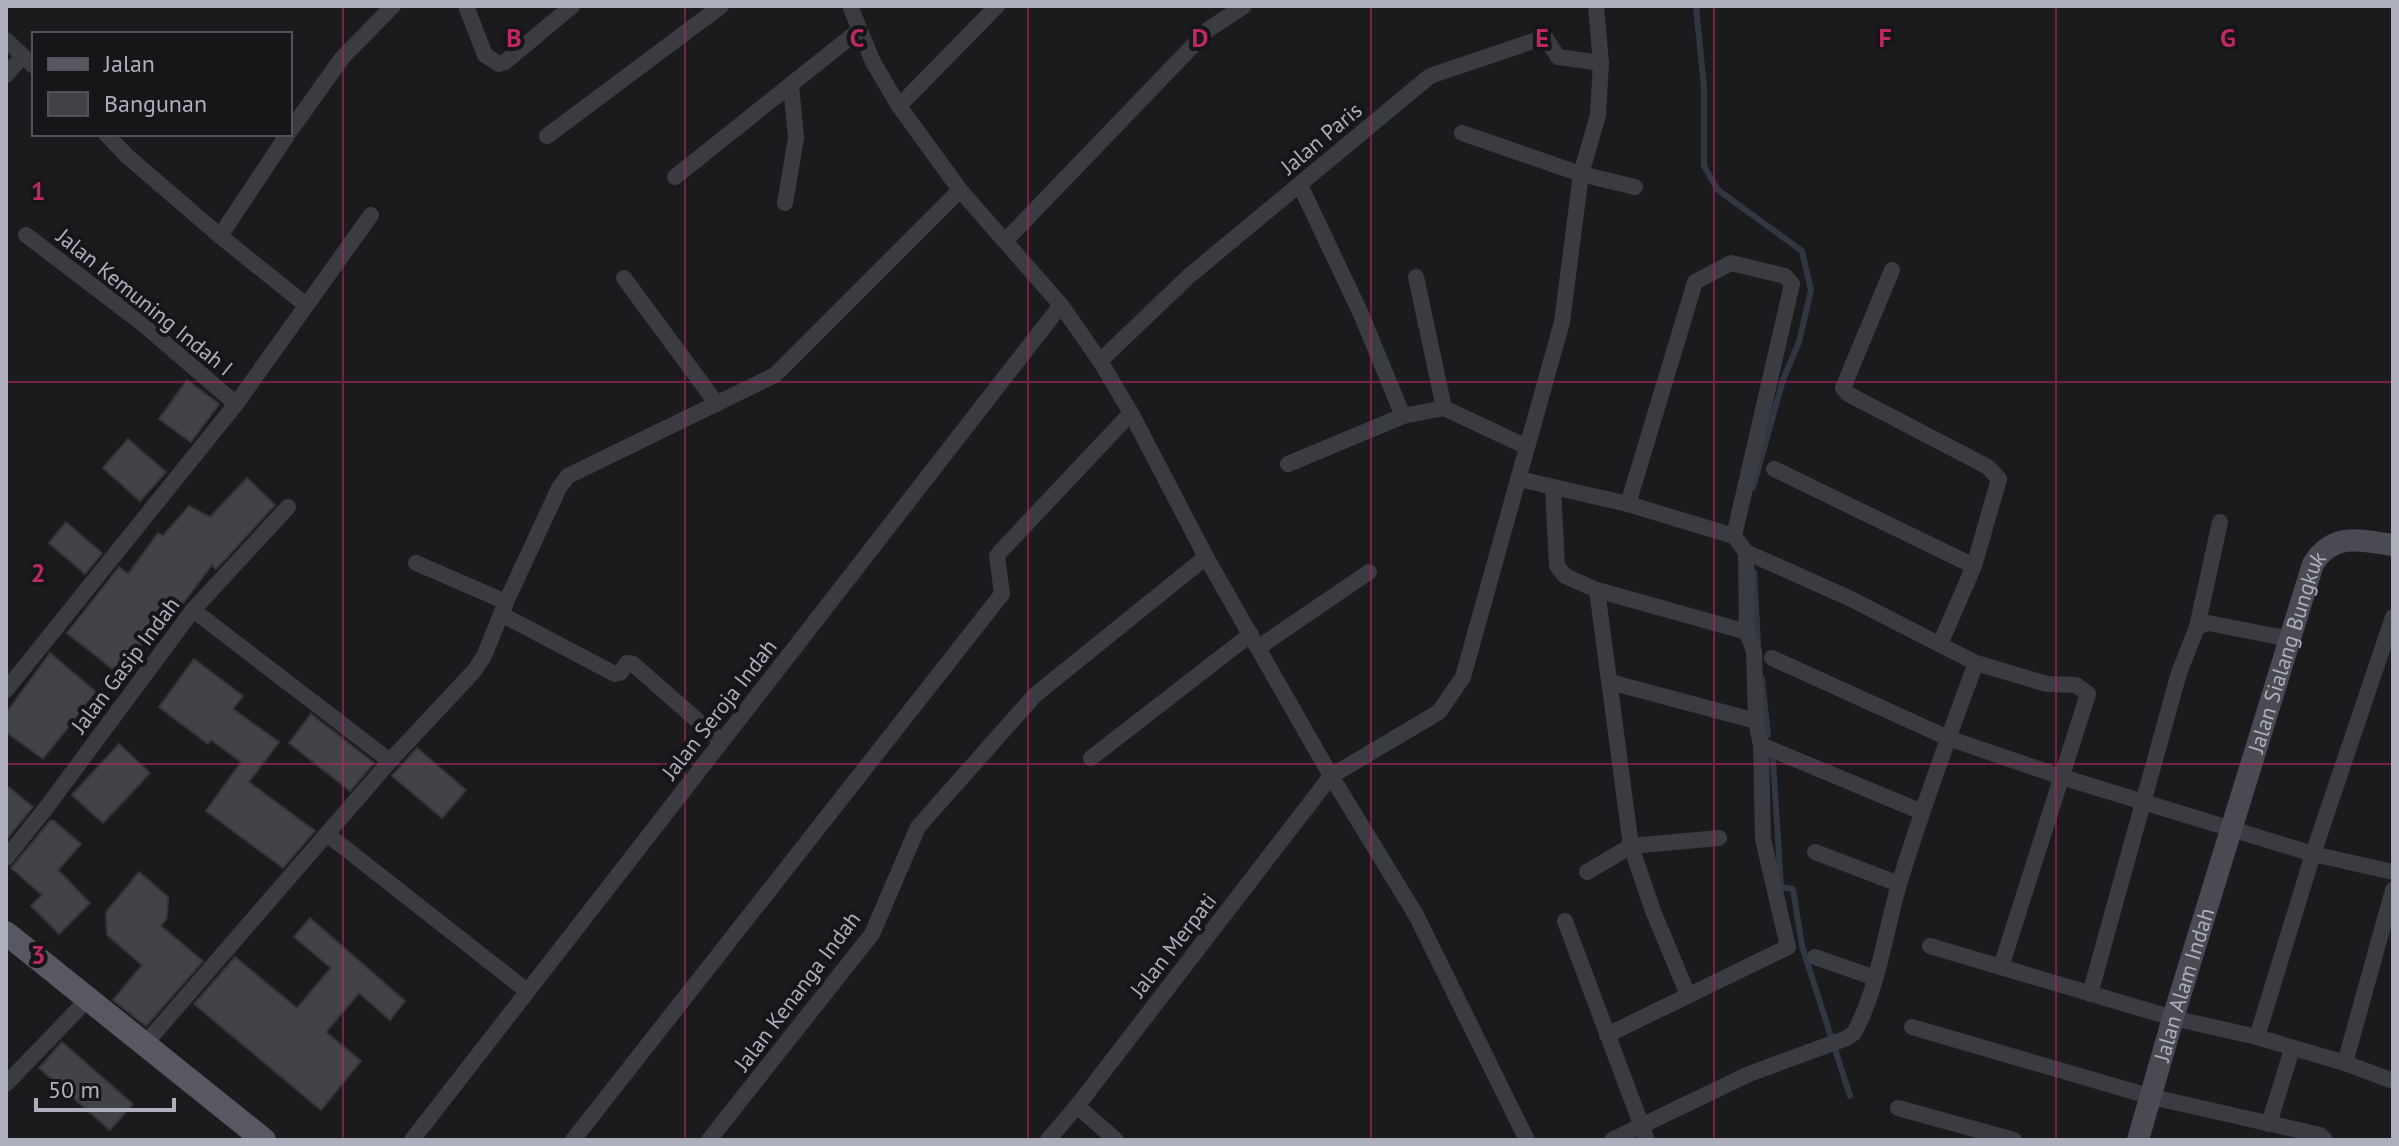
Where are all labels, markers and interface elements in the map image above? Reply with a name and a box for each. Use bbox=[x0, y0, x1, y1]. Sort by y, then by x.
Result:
text: B bbox=[506, 21, 522, 54]
text: C bbox=[850, 21, 864, 54]
text: D bbox=[1192, 21, 1208, 54]
text: E bbox=[1535, 21, 1549, 54]
text: F bbox=[1878, 21, 1892, 54]
text: G bbox=[2220, 21, 2236, 54]
legend bbox=[32, 32, 292, 136]
text: Jalan bbox=[103, 48, 155, 79]
text: Bangunan bbox=[104, 88, 207, 119]
street label: Jalan Paris bbox=[1274, 96, 1367, 181]
text: 1 bbox=[31, 174, 45, 207]
street label: Jalan Kemuning Indah I bbox=[50, 222, 239, 382]
street label: Jalan Sialang Bungkuk bbox=[2241, 545, 2332, 757]
text: 2 bbox=[31, 556, 45, 589]
street label: Jalan Gasip Indah bbox=[64, 591, 185, 739]
street label: Jalan Seroja Indah bbox=[655, 633, 783, 786]
street label: Jalan Merpati bbox=[1123, 887, 1222, 1004]
street label: Jalan Alam Indah bbox=[2147, 904, 2220, 1066]
street label: Jalan Kenanga Indah bbox=[727, 906, 866, 1077]
text: 3 bbox=[31, 938, 45, 971]
scale bar bbox=[36, 1062, 174, 1112]
text: 50 m bbox=[48, 1074, 100, 1105]

